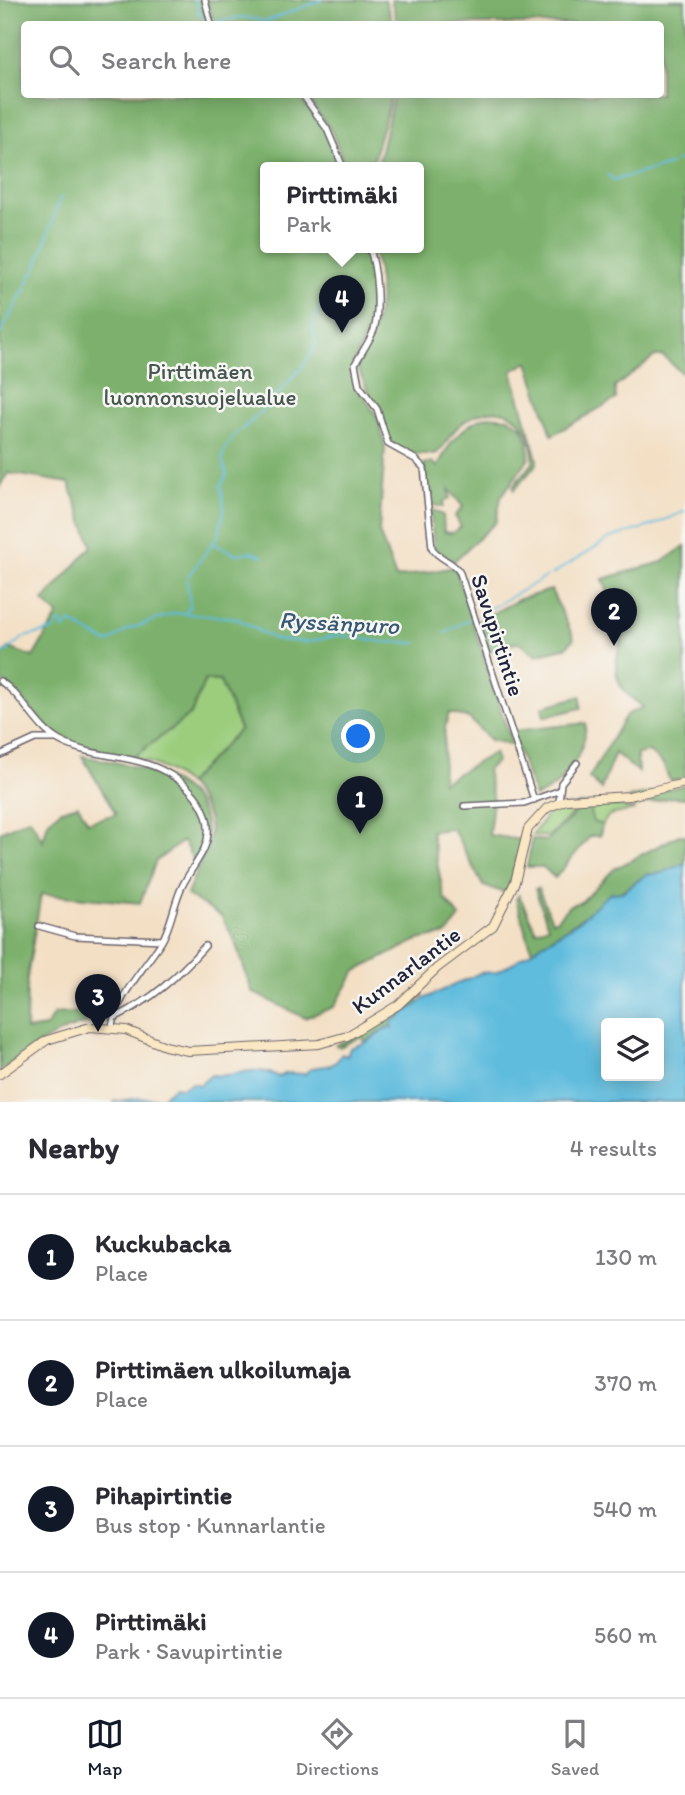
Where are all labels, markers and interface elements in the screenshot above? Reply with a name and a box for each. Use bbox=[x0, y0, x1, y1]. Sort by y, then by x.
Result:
search box bbox=[21, 21, 664, 98]
icon: search bbox=[45, 41, 83, 79]
text: Search here bbox=[101, 44, 231, 76]
popup bbox=[260, 162, 424, 253]
text: Pirttimäki bbox=[286, 178, 398, 210]
text: Park bbox=[286, 210, 331, 238]
pin: 4 bbox=[319, 275, 365, 333]
park label: Pirttimäen luonnonsuojelualue bbox=[103, 357, 297, 411]
street label: Savupirtintie bbox=[465, 570, 531, 700]
pin: 2 bbox=[591, 588, 637, 646]
water label: Ryssänpuro bbox=[278, 605, 400, 640]
your location bbox=[341, 719, 375, 753]
pin: 1 bbox=[337, 776, 383, 834]
street label: Kunnarlantie bbox=[346, 920, 466, 1020]
pin: 3 bbox=[75, 974, 121, 1032]
map controls bbox=[601, 1018, 664, 1081]
button: layers bbox=[601, 1018, 664, 1081]
text: Nearby bbox=[28, 1129, 119, 1166]
text: 4 results bbox=[570, 1134, 657, 1162]
text: Kuckubacka bbox=[95, 1227, 231, 1259]
text: 1 bbox=[46, 1243, 56, 1271]
text: 130 m bbox=[595, 1243, 657, 1271]
text: Place bbox=[95, 1259, 148, 1287]
text: Pirttimäen ulkoilumaja bbox=[95, 1353, 351, 1385]
text: 2 bbox=[45, 1369, 57, 1397]
text: 370 m bbox=[594, 1369, 657, 1397]
text: Place bbox=[95, 1385, 148, 1413]
text: Pihapirtintie bbox=[95, 1479, 232, 1511]
text: 3 bbox=[45, 1495, 57, 1523]
text: 540 m bbox=[592, 1495, 657, 1523]
text: Bus stop · Kunnarlantie bbox=[95, 1511, 326, 1539]
text: Pirttimäki bbox=[95, 1605, 207, 1637]
text: 4 bbox=[44, 1621, 58, 1649]
text: 560 m bbox=[594, 1621, 657, 1649]
text: Park · Savupirtintie bbox=[95, 1637, 283, 1665]
tab: Map bbox=[86, 1715, 124, 1780]
tab: Directions bbox=[295, 1715, 379, 1780]
tab: Saved bbox=[551, 1715, 599, 1780]

